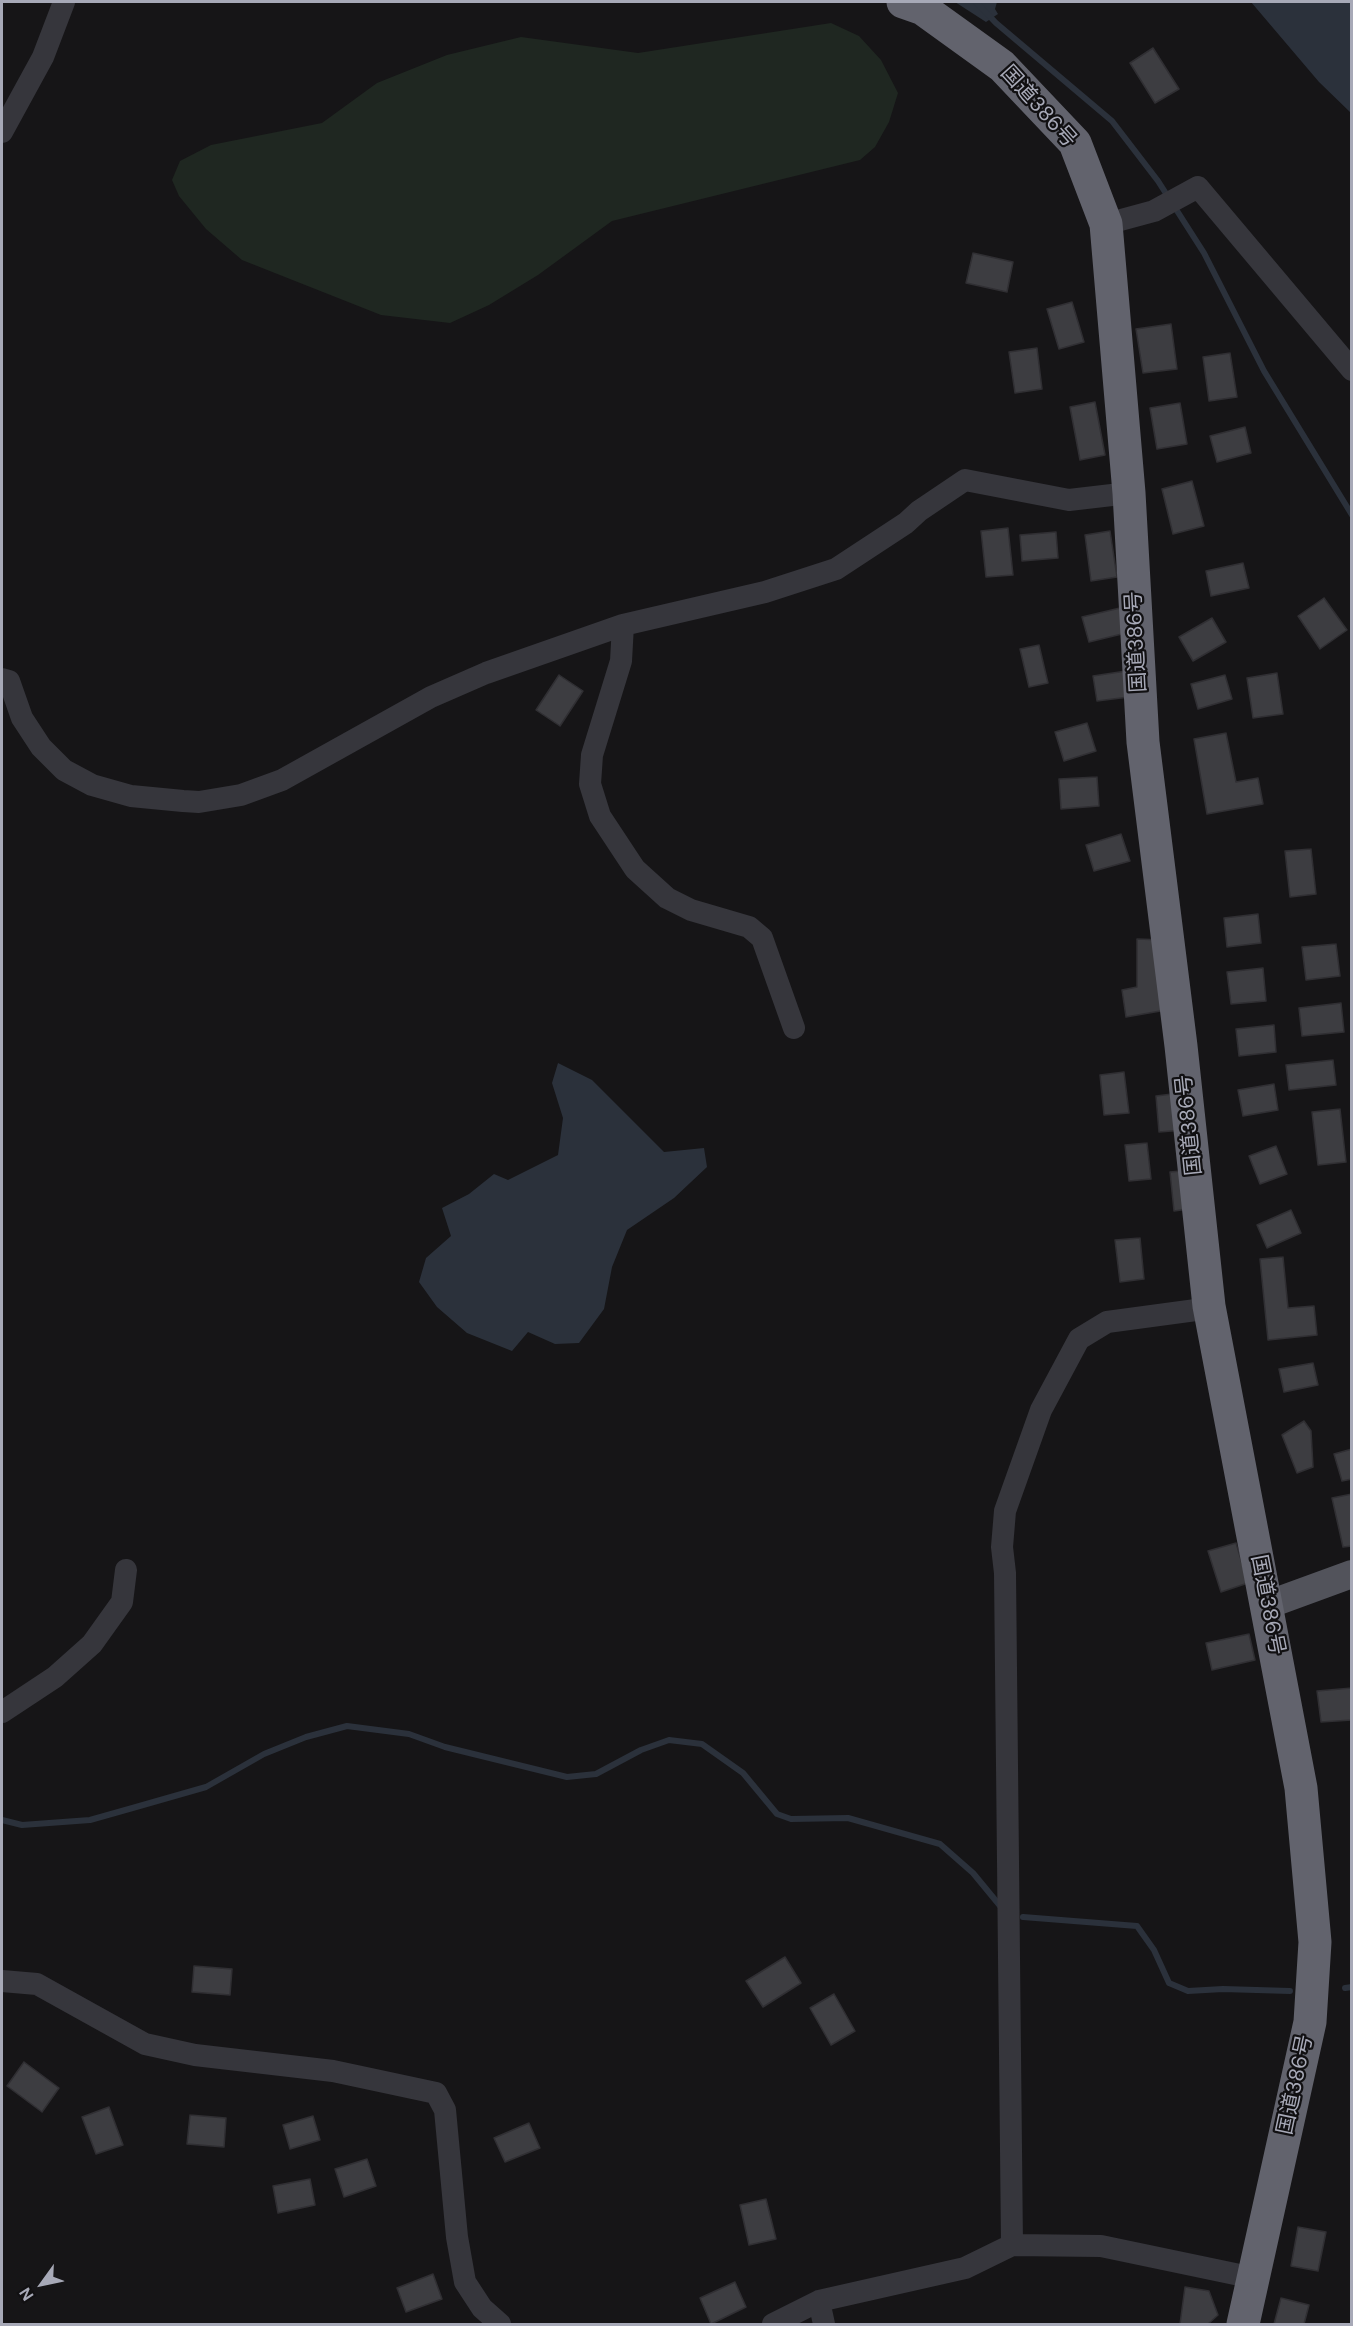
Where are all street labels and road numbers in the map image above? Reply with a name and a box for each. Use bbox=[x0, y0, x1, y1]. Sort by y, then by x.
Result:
street label: 国道386号 bbox=[995, 61, 1081, 153]
street label: 国道386号 bbox=[1122, 591, 1152, 693]
street label: 国道386号 bbox=[1172, 1073, 1208, 1177]
street label: 国道386号 bbox=[1245, 1553, 1289, 1657]
street label: 国道386号 bbox=[1273, 2033, 1319, 2137]

